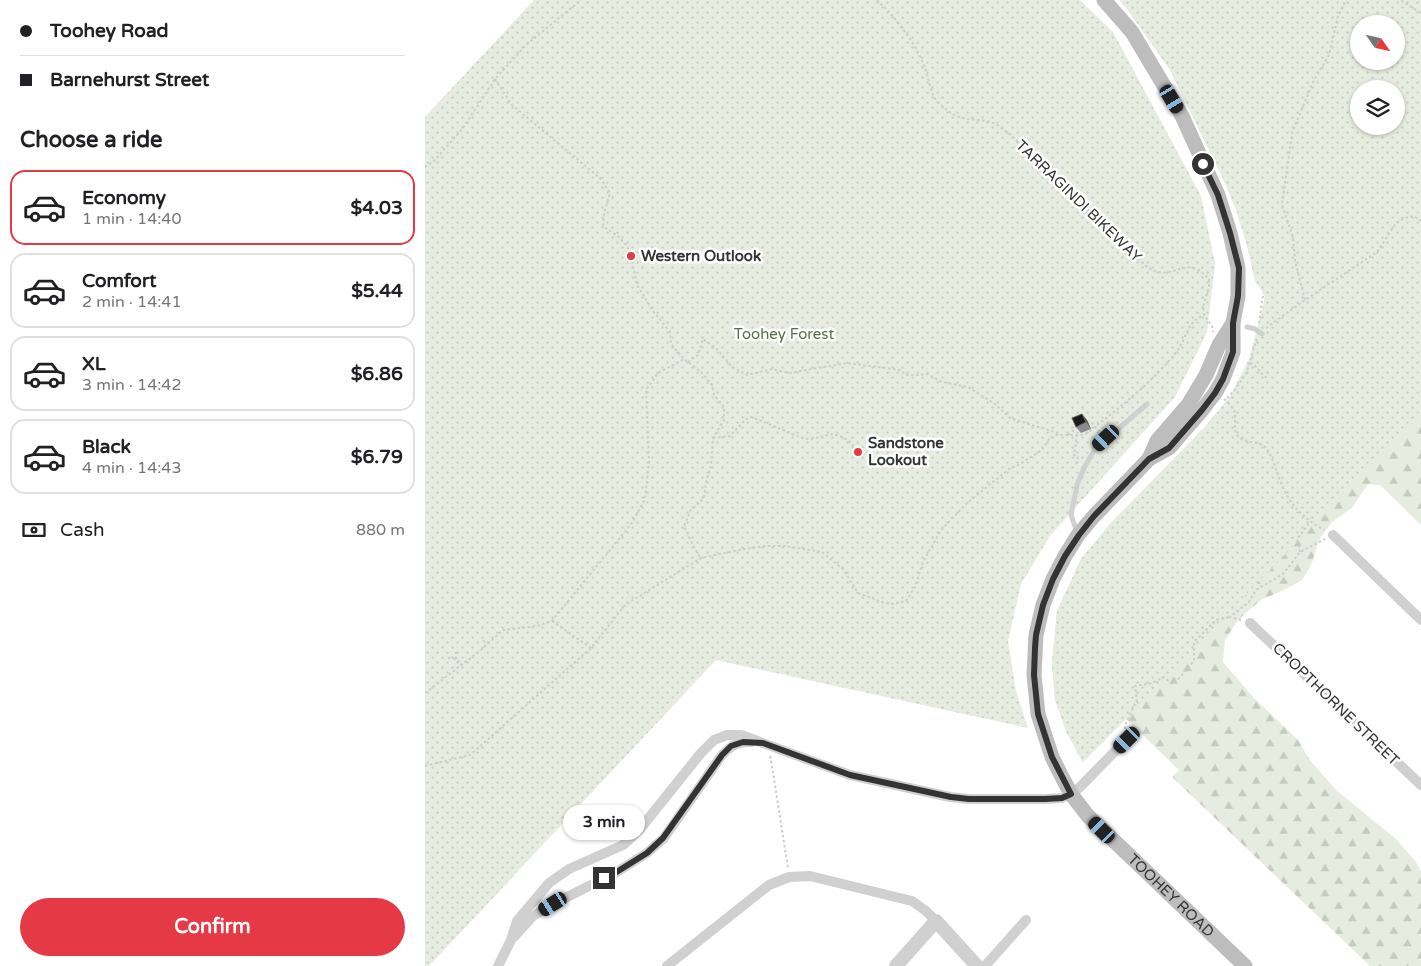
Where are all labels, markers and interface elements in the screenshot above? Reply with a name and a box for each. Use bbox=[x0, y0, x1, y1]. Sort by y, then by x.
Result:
north arrow bbox=[1350, 15, 1405, 70]
map controls bbox=[1350, 15, 1405, 135]
text: Toohey Road bbox=[50, 20, 169, 42]
text: Barnehurst Street bbox=[50, 69, 209, 91]
button: layers bbox=[1350, 80, 1405, 135]
car bbox=[1157, 82, 1186, 116]
text: Choose a ride bbox=[20, 127, 163, 153]
street label: TARRAGINDI BIKEWAY bbox=[1012, 136, 1146, 266]
route start bbox=[1192, 153, 1214, 175]
icon: car bbox=[22, 185, 67, 230]
text: Economy bbox=[82, 187, 166, 209]
text: $4.03 bbox=[351, 197, 403, 219]
text: 1 min · 14:40 bbox=[82, 209, 181, 229]
place label: Western Outlook bbox=[641, 247, 761, 265]
marker: Western Outlook bbox=[625, 250, 637, 262]
icon: car bbox=[22, 268, 67, 313]
text: Comfort bbox=[82, 270, 156, 292]
text: $5.44 bbox=[351, 280, 403, 302]
text: 2 min · 14:41 bbox=[82, 292, 181, 312]
park label: Toohey Forest bbox=[734, 325, 834, 343]
icon: car bbox=[22, 351, 67, 396]
text: XL bbox=[82, 353, 106, 375]
text: $6.86 bbox=[351, 363, 403, 385]
text: 3 min · 14:42 bbox=[82, 375, 181, 395]
car bbox=[1089, 422, 1122, 454]
icon: car bbox=[22, 434, 67, 479]
place label: Sandstone Lookout bbox=[868, 434, 944, 469]
text: Black bbox=[82, 436, 131, 458]
text: $6.79 bbox=[351, 446, 403, 468]
marker: Sandstone Lookout bbox=[852, 446, 864, 458]
text: 4 min · 14:43 bbox=[82, 458, 181, 478]
icon: cash bbox=[20, 516, 48, 544]
text: Cash bbox=[60, 519, 105, 541]
text: 880 m bbox=[356, 520, 405, 540]
street label: CROPTHORNE STREET bbox=[1269, 639, 1403, 769]
car bbox=[1111, 724, 1142, 756]
callout: 3 min bbox=[563, 806, 645, 840]
text: 3 min bbox=[583, 812, 625, 832]
car bbox=[1086, 814, 1117, 846]
street label: TOOHEY ROAD bbox=[1124, 850, 1218, 941]
route end bbox=[593, 867, 615, 889]
car bbox=[536, 890, 569, 918]
button: Confirm bbox=[20, 898, 405, 956]

